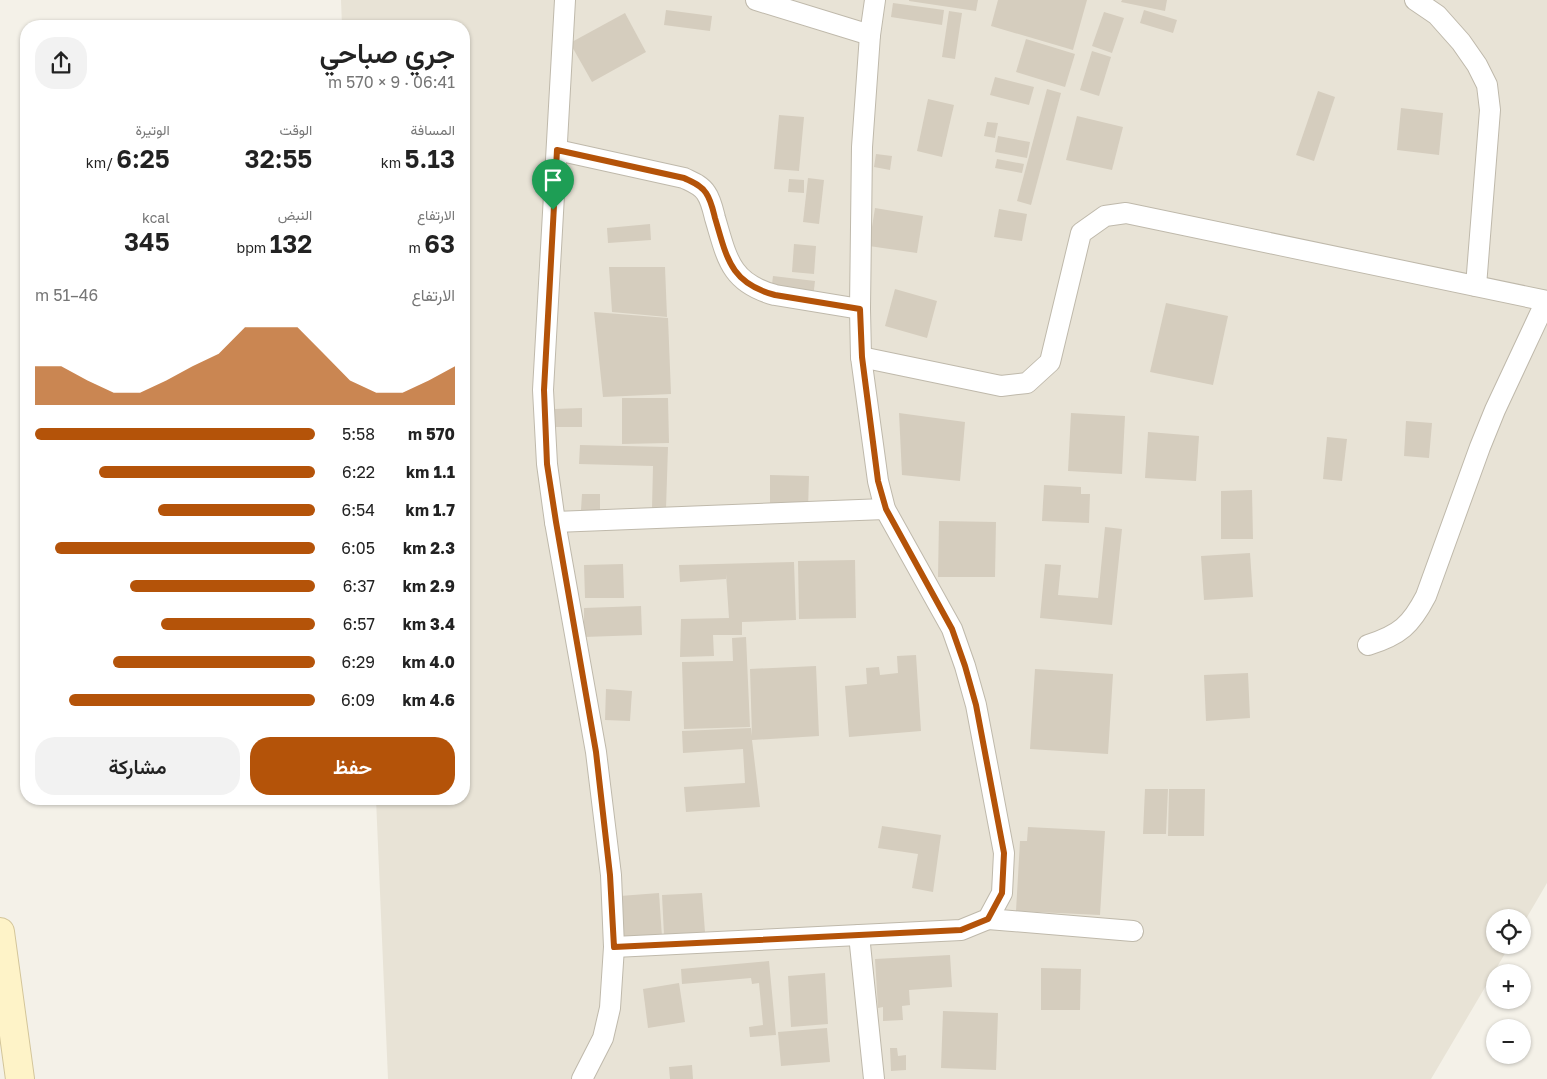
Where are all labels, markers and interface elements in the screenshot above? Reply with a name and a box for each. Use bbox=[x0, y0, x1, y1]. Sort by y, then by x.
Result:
text: جري صباحي bbox=[320, 36, 455, 69]
button: share bbox=[35, 37, 87, 89]
text: 06:41 · 9 × 570 m bbox=[328, 72, 455, 92]
text: الوتيرة bbox=[135, 121, 170, 138]
text: الوقت bbox=[279, 121, 312, 138]
text: المسافة bbox=[411, 121, 455, 138]
text: 6:25 bbox=[116, 143, 170, 174]
text: 32:55 bbox=[245, 143, 312, 174]
text: 5.13 bbox=[405, 143, 455, 174]
text: /km bbox=[86, 154, 116, 171]
text: km bbox=[381, 154, 405, 171]
pin bbox=[532, 159, 574, 210]
icon: arrive bbox=[539, 166, 567, 194]
text: النبض bbox=[278, 206, 312, 223]
text: الارتفاع bbox=[417, 206, 455, 223]
text: kcal bbox=[142, 209, 170, 226]
text: 345 bbox=[124, 226, 170, 257]
text: 132 bbox=[270, 228, 312, 259]
text: 63 bbox=[424, 228, 455, 259]
text: bpm bbox=[237, 239, 270, 256]
text: m bbox=[408, 239, 424, 256]
text: 46–51 m bbox=[35, 285, 98, 305]
text: الارتفاع bbox=[412, 285, 455, 305]
text: 5:58 bbox=[342, 424, 375, 444]
text: 570 m bbox=[408, 424, 455, 444]
text: 6:22 bbox=[342, 462, 375, 482]
text: 1.1 km bbox=[406, 462, 455, 482]
text: 6:54 bbox=[341, 500, 375, 520]
text: 1.7 km bbox=[406, 500, 455, 520]
text: 6:05 bbox=[341, 538, 375, 558]
text: 2.3 km bbox=[403, 538, 455, 558]
text: 6:37 bbox=[343, 576, 375, 596]
text: 2.9 km bbox=[403, 576, 455, 596]
text: 6:57 bbox=[343, 614, 375, 634]
text: 3.4 km bbox=[403, 614, 455, 634]
text: 6:29 bbox=[342, 652, 375, 672]
text: 4.0 km bbox=[402, 652, 455, 672]
text: 6:09 bbox=[341, 690, 375, 710]
text: 4.6 km bbox=[402, 690, 455, 710]
button: مشاركة bbox=[35, 737, 240, 795]
button: حفظ bbox=[250, 737, 455, 795]
map controls bbox=[1486, 909, 1531, 1064]
button: locate bbox=[1486, 909, 1531, 954]
button: + bbox=[1486, 964, 1531, 1009]
button: − bbox=[1486, 1019, 1531, 1064]

